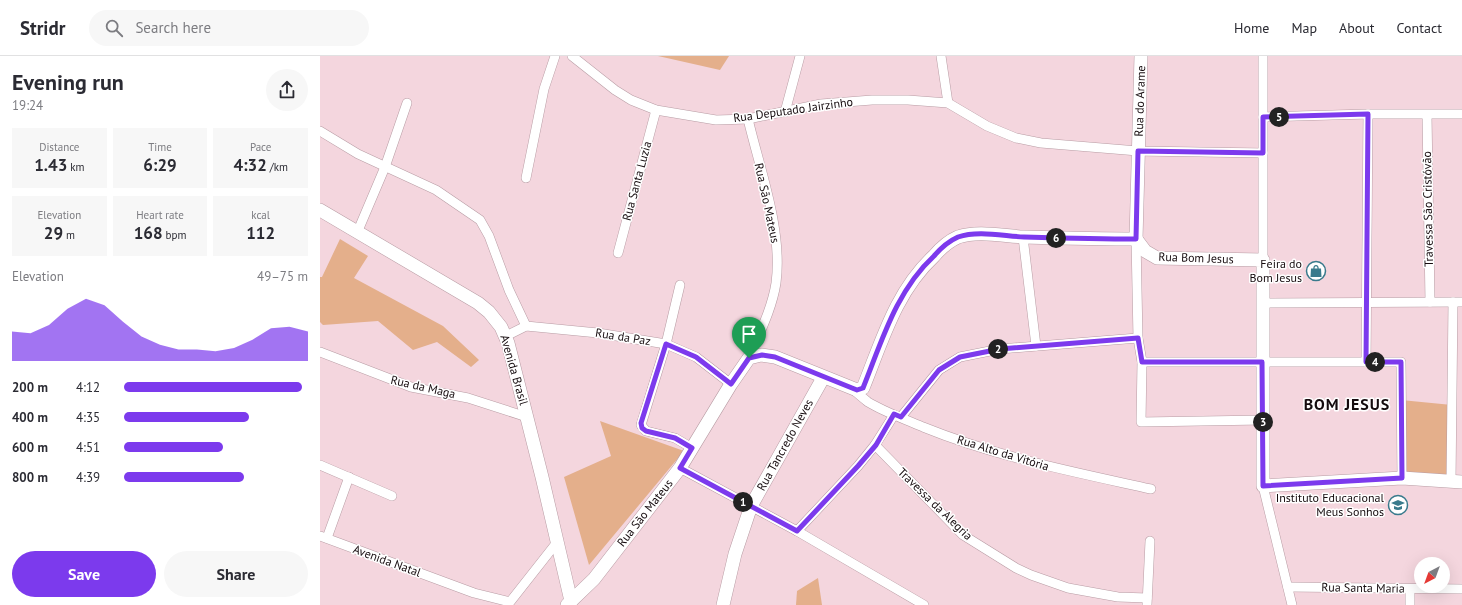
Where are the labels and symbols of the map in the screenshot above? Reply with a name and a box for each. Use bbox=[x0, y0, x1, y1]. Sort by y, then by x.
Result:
street label: Rua do Arame bbox=[1131, 65, 1148, 137]
street label: Rua Deputado Jairzinho bbox=[732, 94, 854, 125]
pin: 5 bbox=[1269, 107, 1289, 127]
street label: Rua Santa Luzia bbox=[619, 139, 654, 222]
street label: Travessa São Cristóvão bbox=[1419, 151, 1436, 267]
street label: Rua São Mateus bbox=[752, 161, 783, 244]
pin: 6 bbox=[1046, 228, 1066, 248]
street label: Rua Bom Jesus bbox=[1158, 249, 1234, 266]
place label: Feira do Bom Jesus bbox=[1249, 256, 1302, 285]
shop icon: Feira do Bom Jesus bbox=[1305, 260, 1327, 282]
pin bbox=[732, 317, 766, 358]
street label: Rua da Paz bbox=[594, 325, 652, 348]
street label: Avenida Brasil bbox=[497, 333, 532, 407]
pin: 2 bbox=[988, 339, 1008, 359]
pin: 4 bbox=[1365, 352, 1385, 372]
street label: Rua da Maga bbox=[389, 372, 457, 401]
district label: BOM JESUS bbox=[1304, 394, 1390, 414]
street label: Rua Tancredo Neves bbox=[753, 396, 816, 493]
pin: 3 bbox=[1253, 412, 1273, 432]
street label: Rua Alto da Vitória bbox=[955, 431, 1051, 474]
street label: Travessa da Alegria bbox=[895, 464, 976, 543]
street label: Rua São Mateus bbox=[614, 476, 676, 549]
place label: Instituto Educacional Meus Sonhos bbox=[1276, 490, 1384, 519]
pin: 1 bbox=[733, 492, 753, 512]
school or university icon: Instituto Educacional Meus Sonhos bbox=[1387, 494, 1409, 516]
street label: Avenida Natal bbox=[351, 541, 424, 580]
north arrow bbox=[1414, 557, 1450, 593]
street label: Rua Santa Maria bbox=[1321, 579, 1405, 596]

